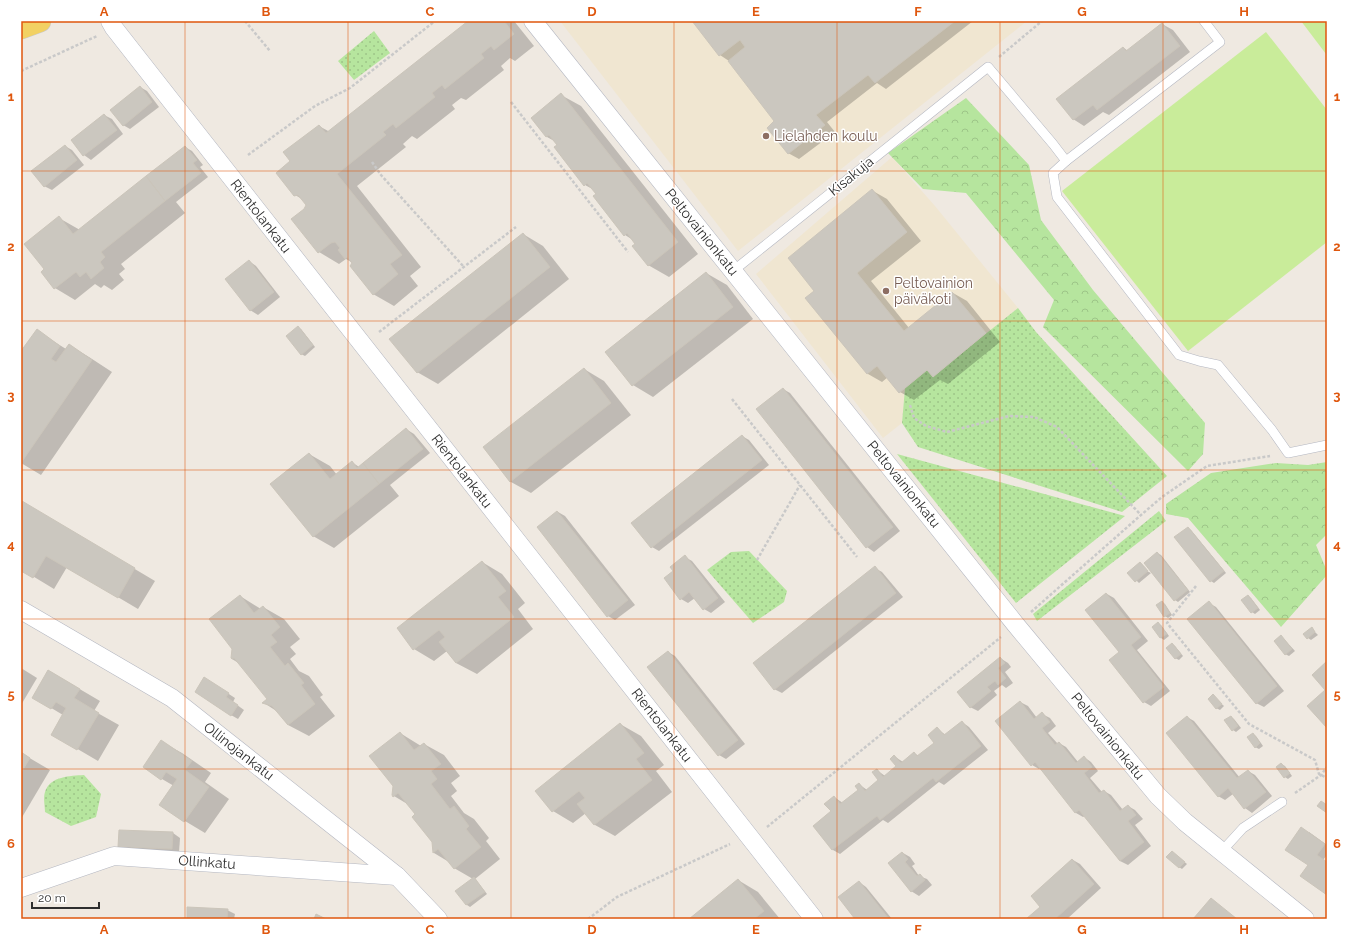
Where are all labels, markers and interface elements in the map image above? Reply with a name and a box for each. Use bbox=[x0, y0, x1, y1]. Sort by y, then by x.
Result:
text: A bbox=[100, 4, 109, 19]
text: B bbox=[262, 4, 271, 19]
text: C bbox=[426, 4, 435, 19]
text: D bbox=[587, 4, 597, 19]
text: E bbox=[752, 4, 760, 19]
text: F bbox=[914, 4, 922, 19]
text: G bbox=[1077, 4, 1087, 19]
text: H bbox=[1239, 4, 1249, 19]
text: 1 bbox=[8, 89, 15, 104]
text: 1 bbox=[1334, 89, 1341, 104]
place label: Lielahden koulu bbox=[774, 128, 878, 144]
marker: Lielahden koulu bbox=[761, 131, 771, 141]
street label: Kisakuja bbox=[825, 153, 877, 199]
street label: Rientolankatu bbox=[227, 176, 295, 256]
street label: Peltovainionkatu bbox=[662, 185, 742, 279]
text: 2 bbox=[7, 239, 15, 254]
text: 2 bbox=[1333, 239, 1341, 254]
place label: Peltovainion päiväkoti bbox=[894, 275, 973, 307]
marker: Peltovainion päiväkoti bbox=[881, 286, 891, 296]
text: 3 bbox=[7, 388, 15, 403]
text: 3 bbox=[1333, 388, 1341, 403]
street label: Rientolankatu bbox=[428, 431, 496, 511]
street label: Peltovainionkatu bbox=[864, 437, 944, 531]
text: 4 bbox=[7, 537, 15, 552]
text: 4 bbox=[1333, 537, 1341, 552]
street label: Rientolankatu bbox=[628, 685, 696, 765]
text: 5 bbox=[7, 687, 15, 702]
text: 5 bbox=[1333, 687, 1341, 702]
street label: Peltovainionkatu bbox=[1068, 689, 1148, 783]
street label: Ollinojankatu bbox=[201, 719, 277, 783]
text: 6 bbox=[7, 836, 15, 851]
text: 6 bbox=[1333, 836, 1341, 851]
street label: Ollinkatu bbox=[178, 852, 236, 872]
scale bar bbox=[32, 884, 99, 910]
text: 20 m bbox=[38, 891, 66, 905]
text: A bbox=[100, 922, 109, 937]
text: B bbox=[262, 922, 271, 937]
text: C bbox=[426, 922, 435, 937]
text: D bbox=[587, 922, 597, 937]
text: E bbox=[752, 922, 760, 937]
text: F bbox=[914, 922, 922, 937]
text: G bbox=[1077, 922, 1087, 937]
text: H bbox=[1239, 922, 1249, 937]

